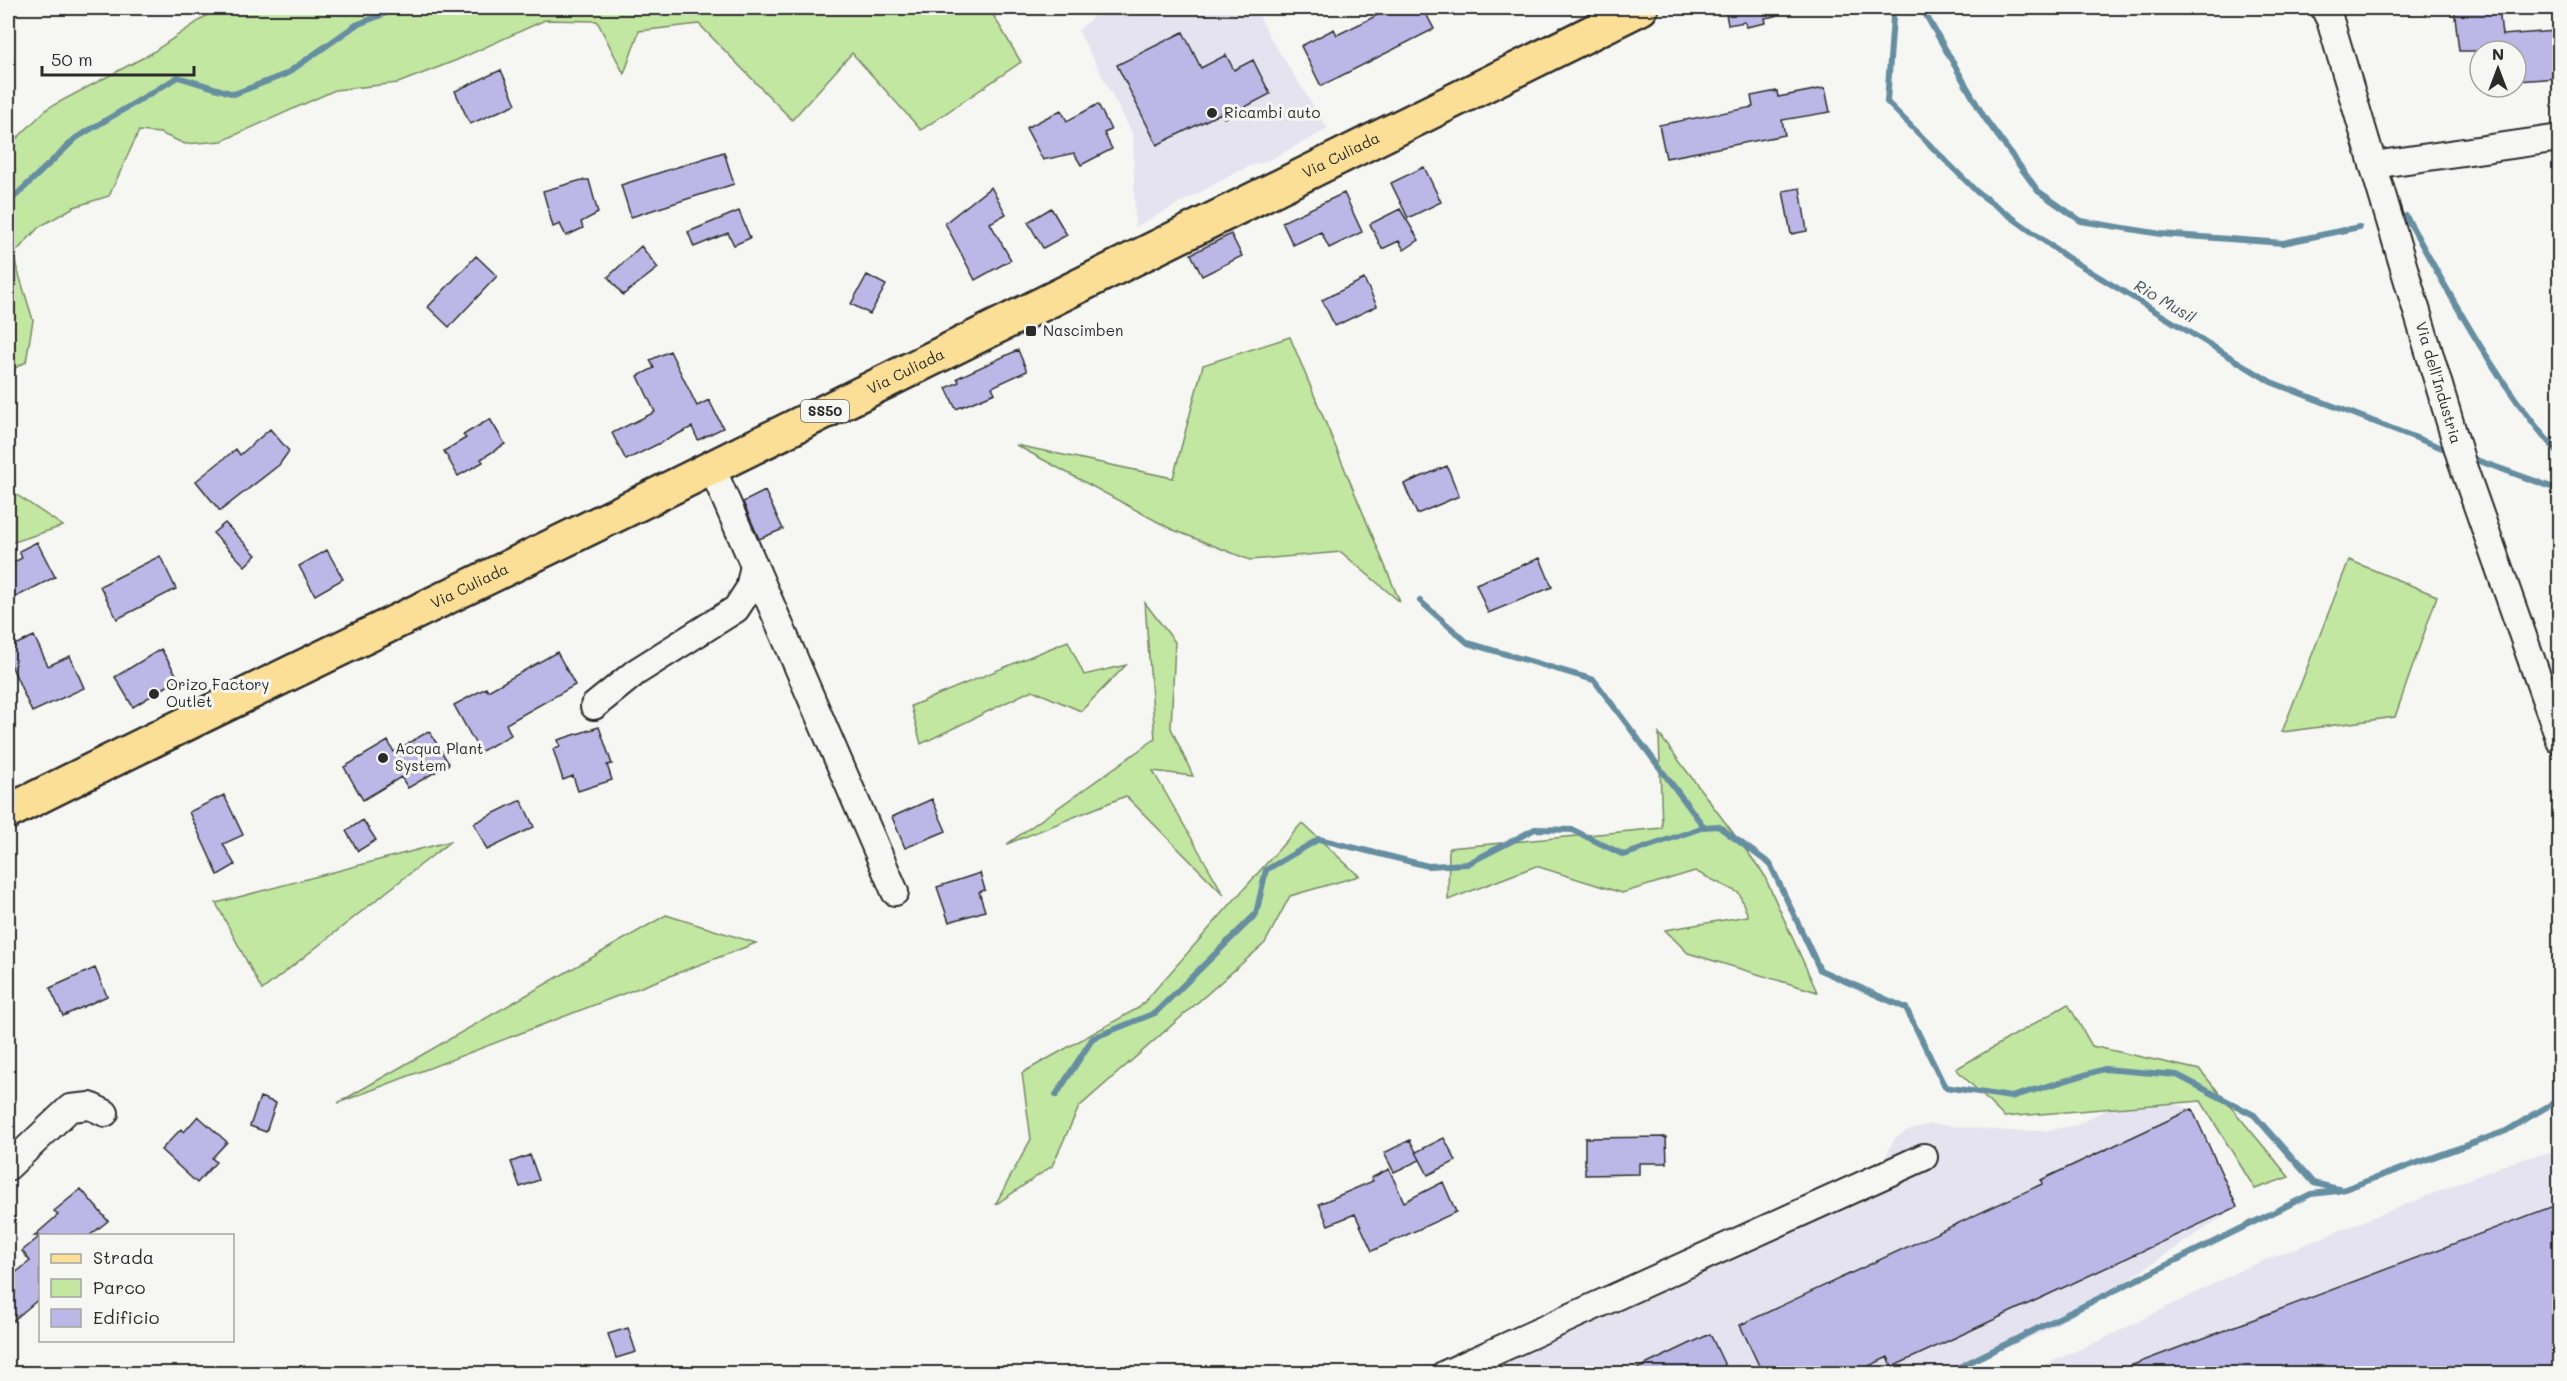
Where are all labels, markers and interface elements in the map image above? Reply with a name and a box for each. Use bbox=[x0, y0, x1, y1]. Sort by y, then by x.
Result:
scale bar bbox=[42, 39, 194, 77]
north arrow bbox=[2468, 39, 2528, 99]
text: N bbox=[2492, 43, 2504, 64]
text: 50 m bbox=[51, 47, 93, 71]
place label: Ricambi auto bbox=[1224, 102, 1320, 122]
marker: Ricambi auto bbox=[1205, 106, 1219, 120]
street label: Via Culiada bbox=[1299, 127, 1383, 182]
water label: Rio Musil bbox=[2131, 274, 2200, 327]
street label: Via dell'Industria bbox=[2412, 319, 2467, 446]
place label: Nascimben bbox=[1043, 320, 1123, 340]
marker: Nascimben bbox=[1024, 324, 1038, 338]
street label: Via Culiada bbox=[863, 343, 947, 398]
road number: SS50 bbox=[801, 400, 849, 422]
street label: Via Culiada bbox=[427, 558, 511, 613]
place label: Orizo Factory Outlet bbox=[166, 674, 270, 711]
marker: Orizo Factory Outlet bbox=[147, 687, 161, 701]
place label: Acqua Plant System bbox=[395, 738, 483, 775]
marker: Acqua Plant System bbox=[376, 751, 390, 765]
legend bbox=[39, 1234, 234, 1342]
text: Strada bbox=[93, 1245, 154, 1269]
text: Parco bbox=[93, 1275, 146, 1299]
text: Edificio bbox=[93, 1305, 160, 1329]

